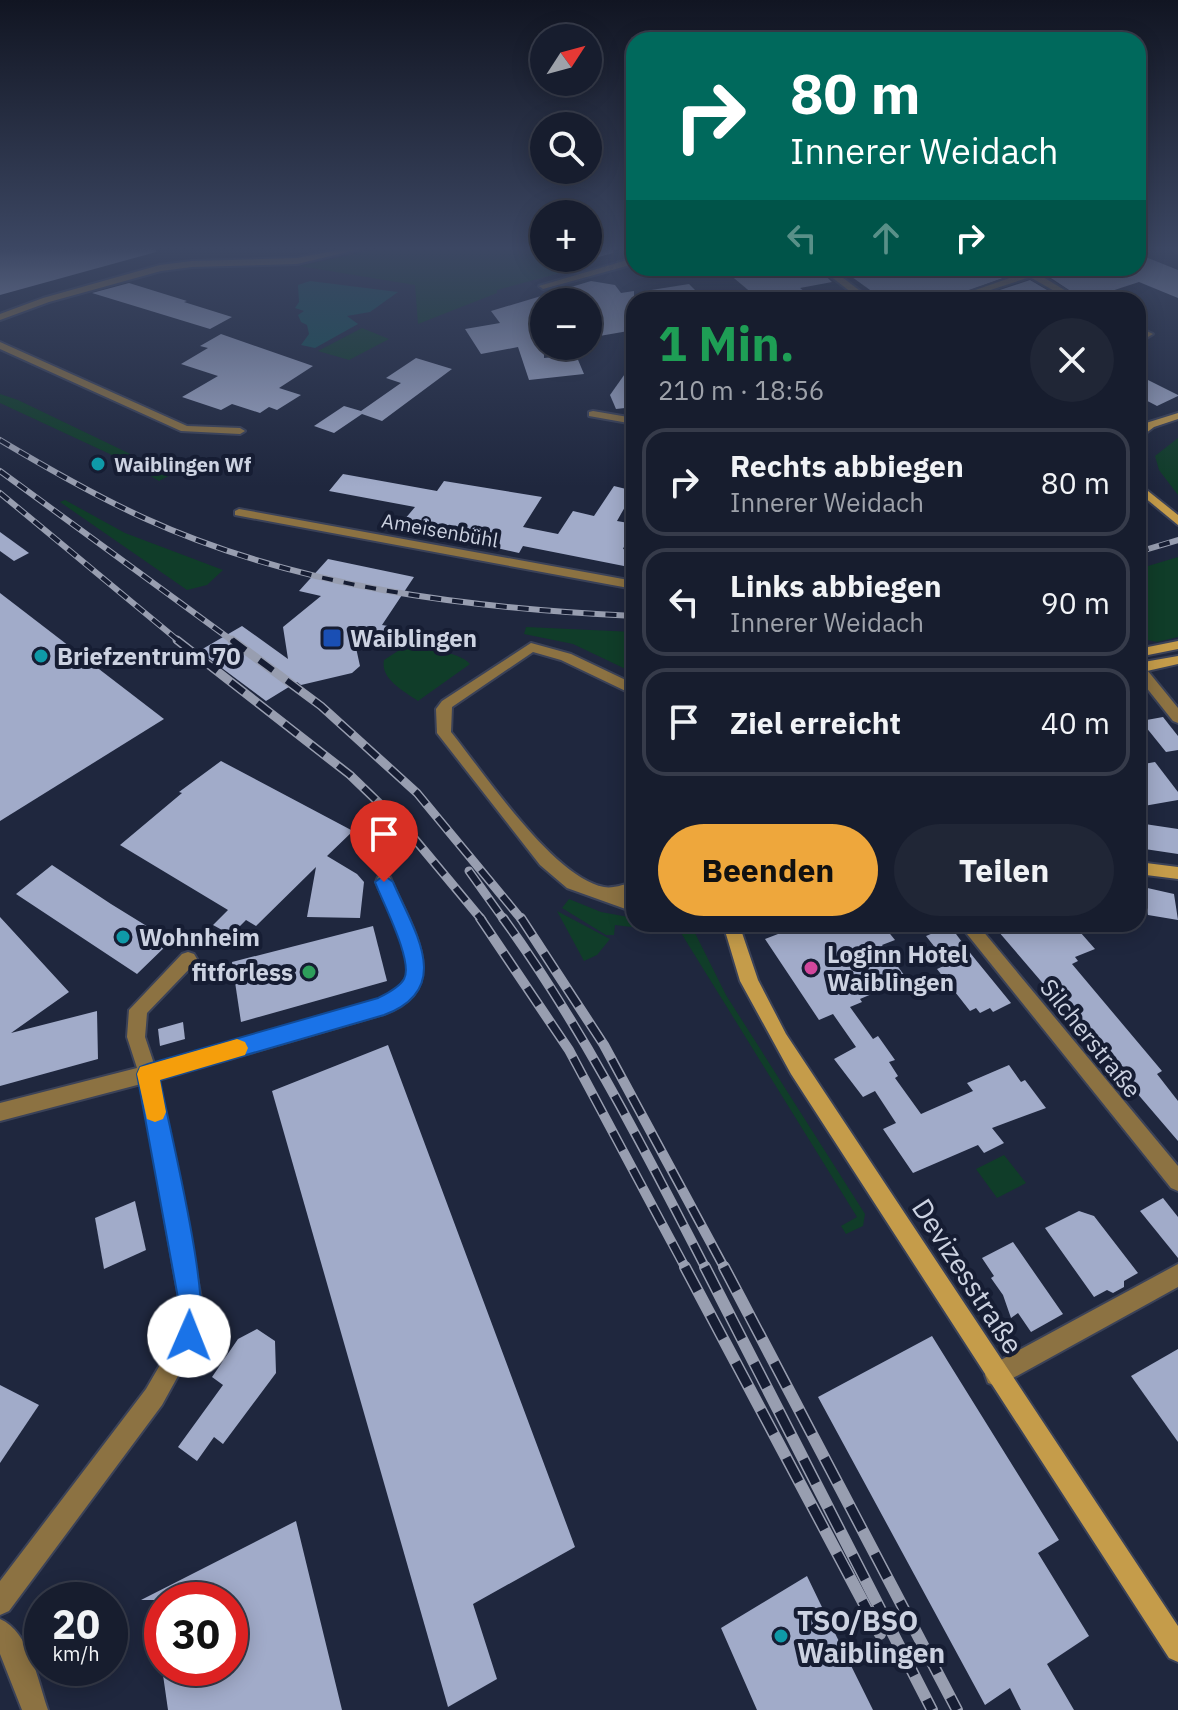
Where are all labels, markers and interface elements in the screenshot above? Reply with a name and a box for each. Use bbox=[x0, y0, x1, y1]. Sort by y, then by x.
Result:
north arrow bbox=[530, 24, 602, 96]
map controls bbox=[530, 24, 602, 360]
text: 80 m bbox=[790, 57, 920, 129]
icon: right bbox=[658, 64, 762, 168]
button: search bbox=[530, 112, 602, 184]
text: Innerer Weidach bbox=[790, 127, 1059, 174]
button: + bbox=[530, 200, 602, 272]
icon: left bbox=[780, 216, 824, 260]
icon: ahead bbox=[864, 216, 908, 260]
icon: right bbox=[948, 216, 992, 260]
button: − bbox=[530, 288, 602, 360]
text: 1 Min. bbox=[658, 312, 795, 374]
button: close bbox=[1030, 318, 1114, 402]
text: 210 m · 18:56 bbox=[658, 373, 824, 407]
text: Rechts abbiegen bbox=[730, 446, 964, 485]
place label: Waiblingen Wf bbox=[114, 451, 251, 478]
marker: Waiblingen Wf bbox=[89, 455, 107, 473]
icon: right bbox=[662, 460, 706, 504]
text: 80 m bbox=[1041, 463, 1110, 502]
text: Innerer Weidach bbox=[730, 485, 924, 519]
street label: Ameisenbühl bbox=[379, 506, 501, 554]
text: Links abbiegen bbox=[730, 566, 942, 605]
icon: left bbox=[662, 580, 706, 624]
text: 90 m bbox=[1041, 583, 1110, 622]
text: Innerer Weidach bbox=[730, 605, 924, 639]
place label: Waiblingen bbox=[350, 622, 477, 654]
marker: Waiblingen bbox=[321, 627, 343, 649]
place label: Briefzentrum 70 bbox=[57, 640, 241, 672]
marker: Briefzentrum 70 bbox=[32, 647, 50, 665]
icon: arrive bbox=[662, 700, 706, 744]
text: Ziel erreicht bbox=[730, 703, 901, 742]
text: 40 m bbox=[1041, 703, 1110, 742]
pin bbox=[350, 800, 418, 882]
icon: arrive bbox=[362, 812, 406, 856]
button: Beenden bbox=[658, 824, 878, 916]
button: Teilen bbox=[894, 824, 1114, 916]
place label: Wohnheim bbox=[139, 921, 260, 953]
marker: Wohnheim bbox=[114, 928, 132, 946]
place label: Loginn Hotel Waiblingen bbox=[827, 938, 968, 998]
place label: fitforless bbox=[192, 956, 293, 988]
marker: Loginn Hotel Waiblingen bbox=[802, 959, 820, 977]
marker: fitforless bbox=[300, 963, 318, 981]
street label: Silcherstraße bbox=[1033, 972, 1149, 1104]
street label: Devizesstraße bbox=[904, 1191, 1032, 1361]
position arrow bbox=[147, 1294, 231, 1378]
speed limit sign: 30 bbox=[144, 1582, 248, 1686]
text: 20 bbox=[52, 1598, 100, 1650]
place label: TSO/BSO Waiblingen bbox=[797, 1602, 945, 1671]
marker: TSO/BSO Waiblingen bbox=[772, 1627, 790, 1645]
text: km/h bbox=[52, 1640, 100, 1667]

